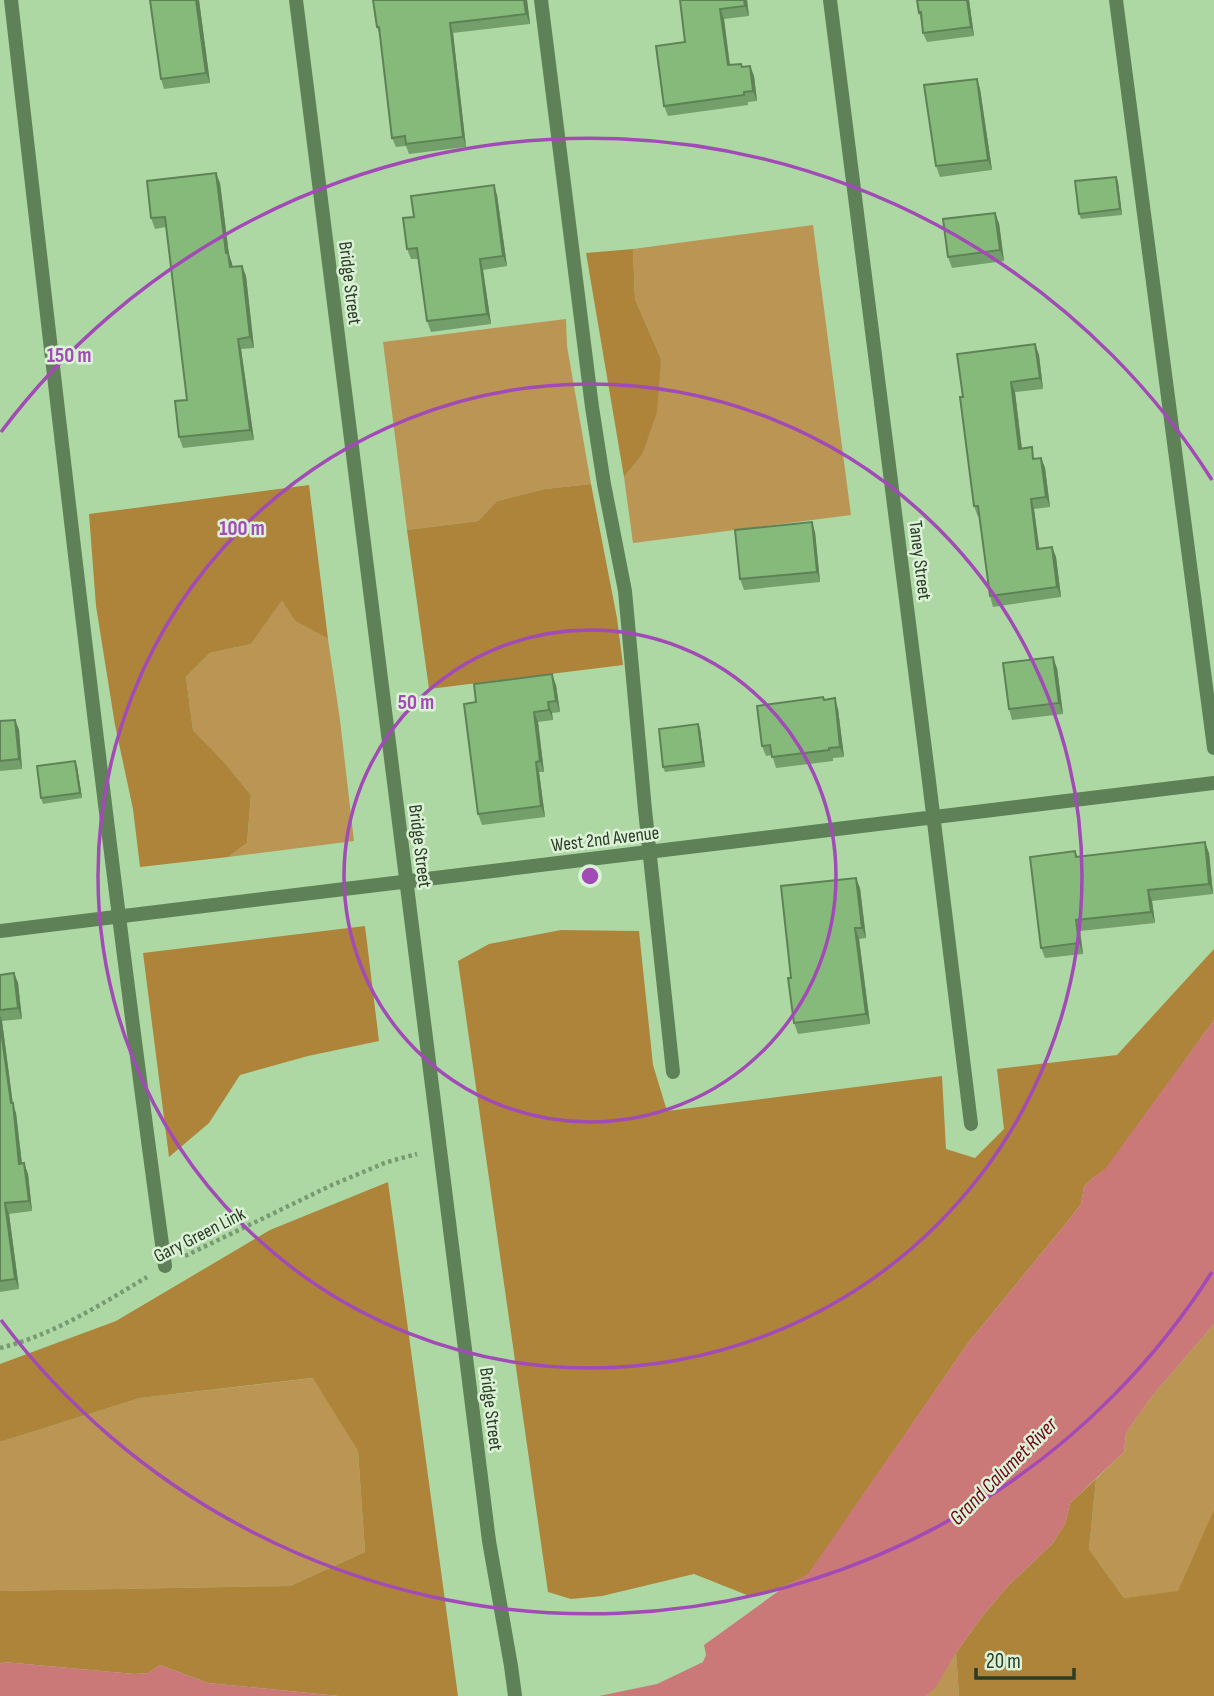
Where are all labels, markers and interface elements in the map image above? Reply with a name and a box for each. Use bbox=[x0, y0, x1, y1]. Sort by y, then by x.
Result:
street label: Bridge Street bbox=[333, 240, 366, 326]
text: 150 m bbox=[47, 343, 91, 368]
text: 100 m bbox=[219, 516, 265, 541]
street label: Taney Street bbox=[903, 519, 936, 601]
text: 50 m bbox=[398, 690, 434, 715]
street label: Bridge Street bbox=[403, 803, 436, 889]
street label: West 2nd Avenue bbox=[550, 821, 661, 858]
centre of rings bbox=[578, 864, 602, 888]
street label: Gary Green Link bbox=[150, 1202, 250, 1268]
street label: Bridge Street bbox=[474, 1366, 507, 1452]
water label: Grand Calumet River bbox=[944, 1412, 1063, 1530]
scale bar bbox=[976, 1636, 1074, 1680]
text: 20 m bbox=[986, 1649, 1021, 1674]

